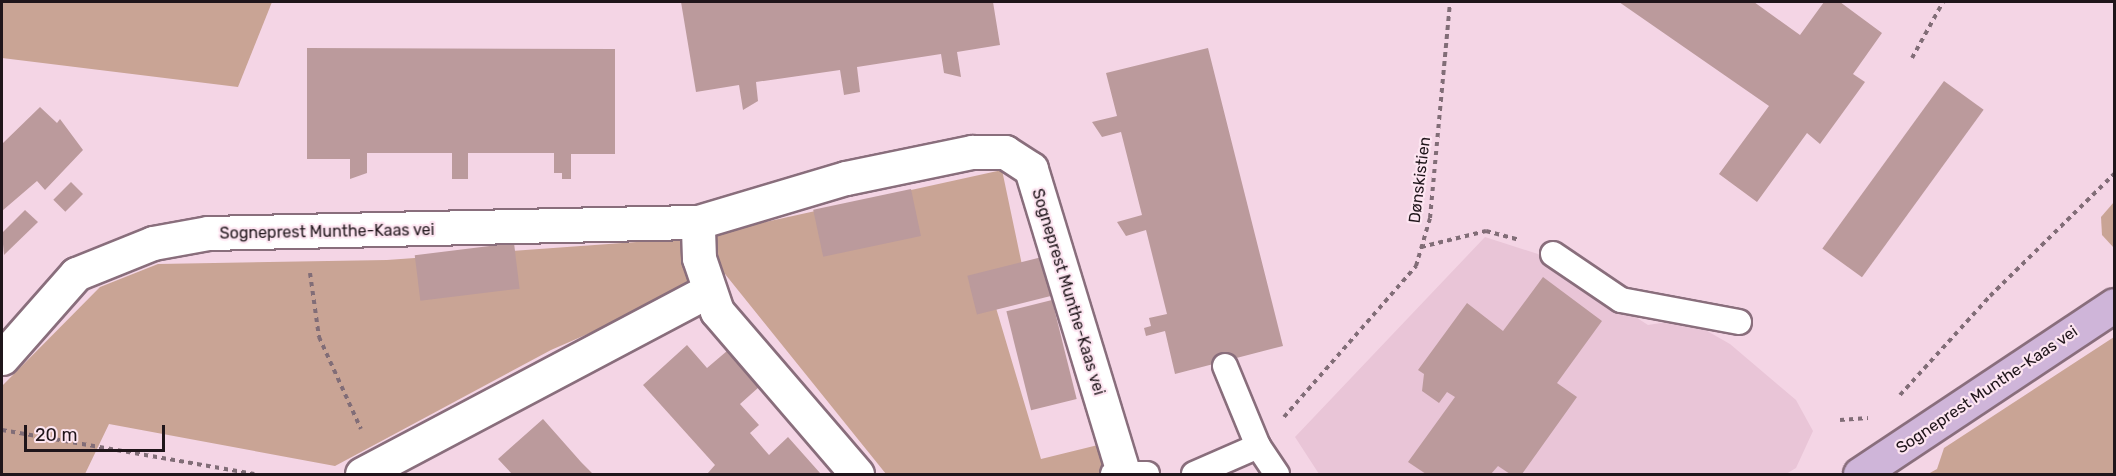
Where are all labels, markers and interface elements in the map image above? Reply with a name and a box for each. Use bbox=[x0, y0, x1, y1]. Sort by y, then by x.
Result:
street label: Dønskistien bbox=[1405, 136, 1435, 224]
street label: Sogneprest Munthe-Kaas vei bbox=[1027, 186, 1109, 398]
street label: Sogneprest Munthe-Kaas vei bbox=[219, 221, 435, 243]
street label: Sogneprest Munthe-Kaas vei bbox=[1892, 322, 2082, 458]
scale bar bbox=[27, 413, 168, 451]
text: 20 m bbox=[35, 424, 77, 446]

